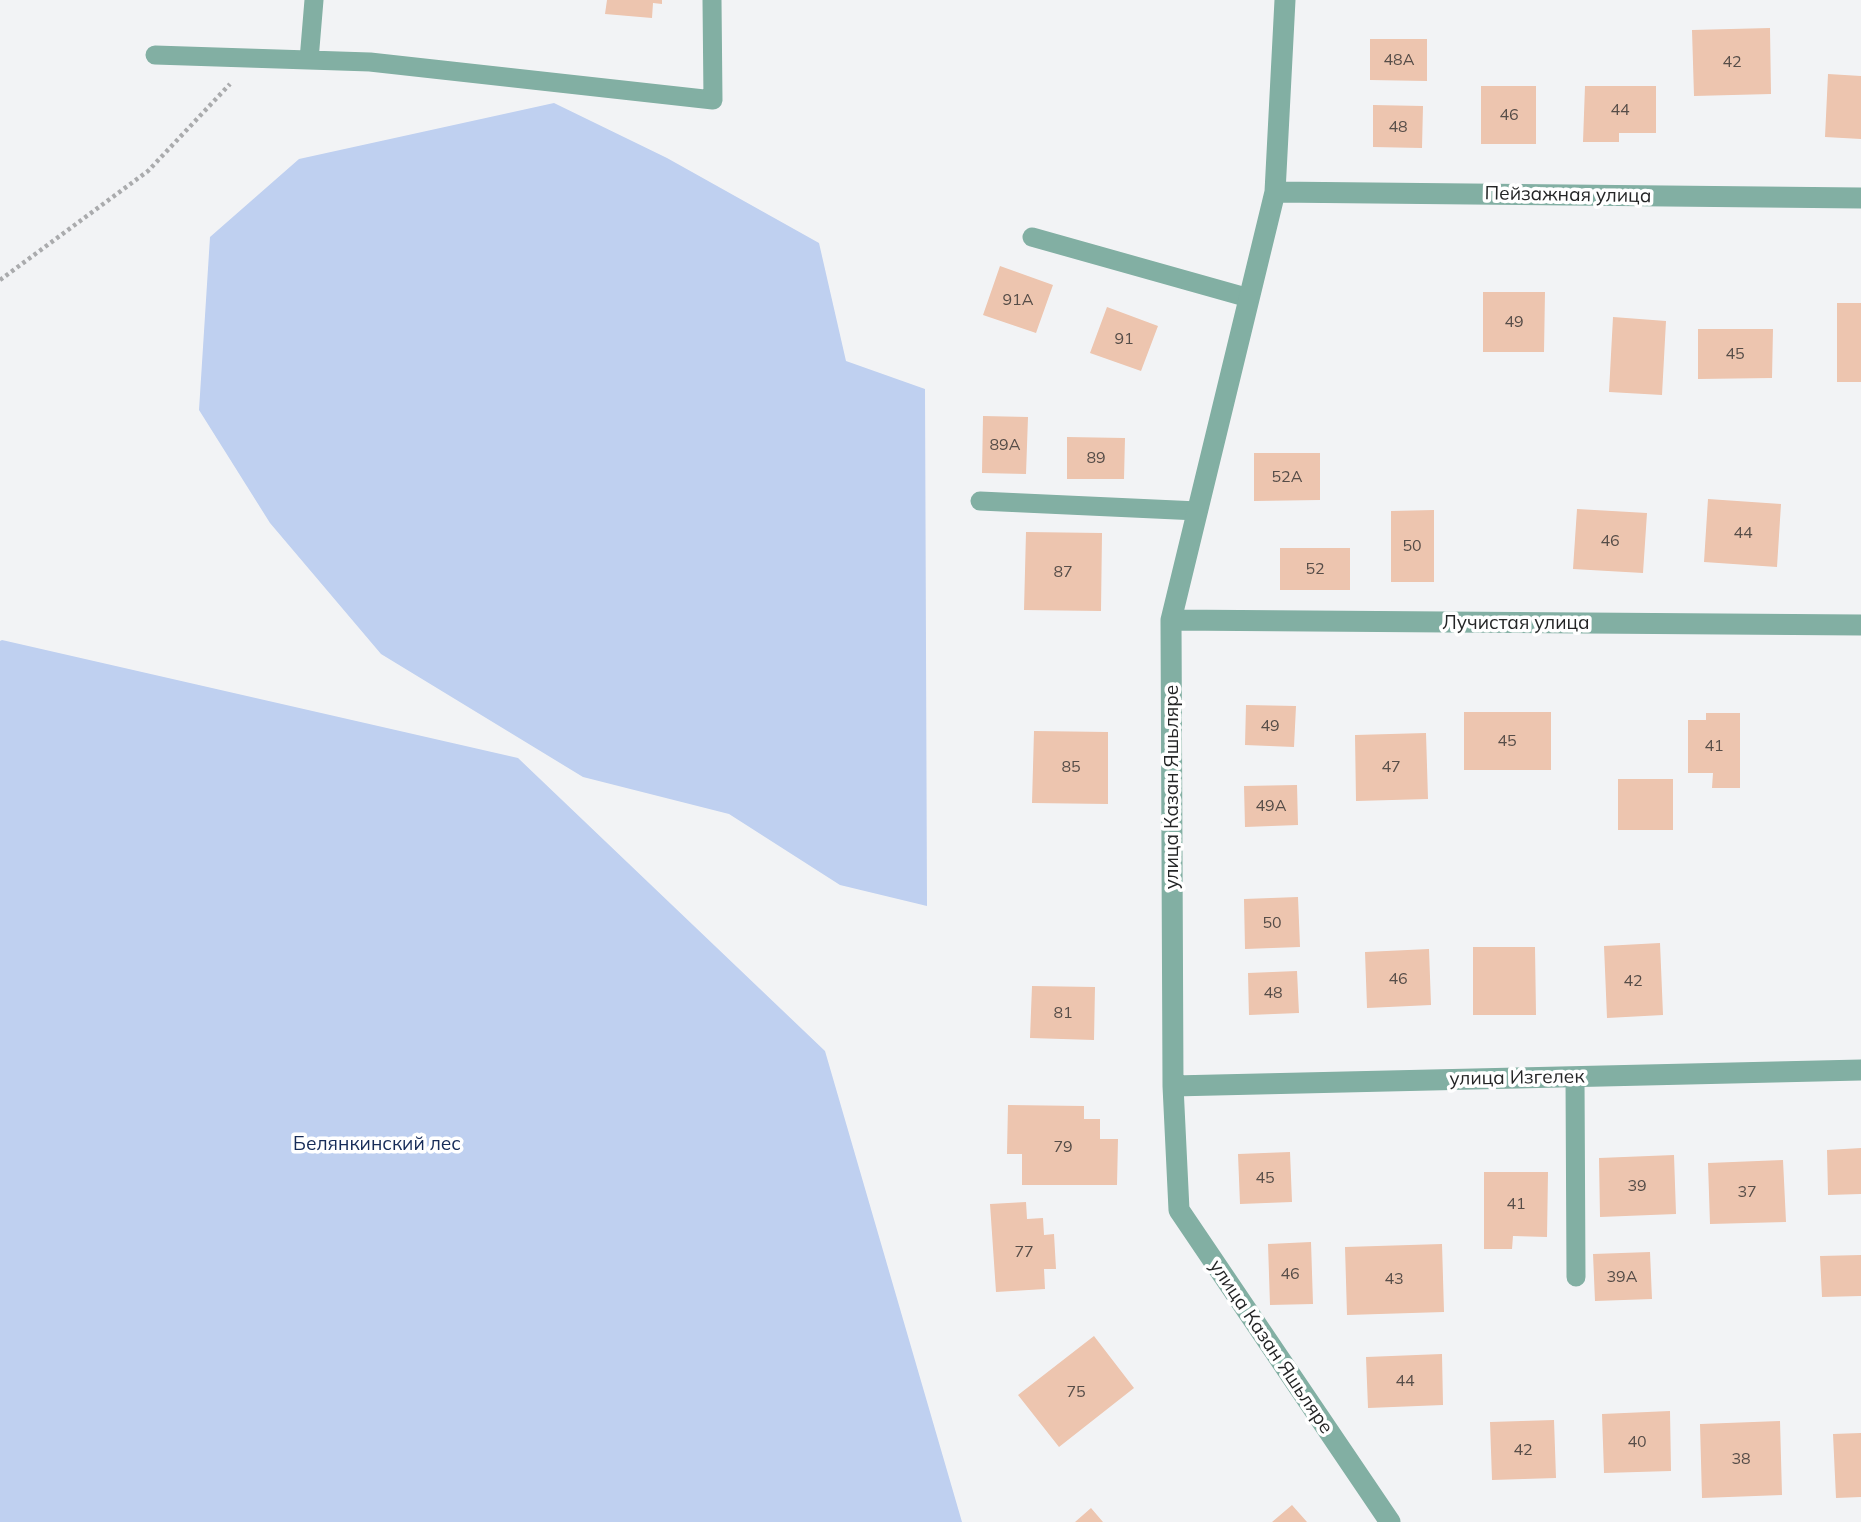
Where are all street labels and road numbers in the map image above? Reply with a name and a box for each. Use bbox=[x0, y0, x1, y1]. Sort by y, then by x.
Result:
street label: Пейзажная улица bbox=[1484, 182, 1652, 208]
street label: Лучистая улица bbox=[1442, 612, 1590, 634]
street label: улица Казан Яшьляре bbox=[1161, 685, 1183, 889]
street label: улица Изгелек bbox=[1449, 1065, 1585, 1091]
street label: улица Казан Яшьляре bbox=[1204, 1256, 1338, 1438]

